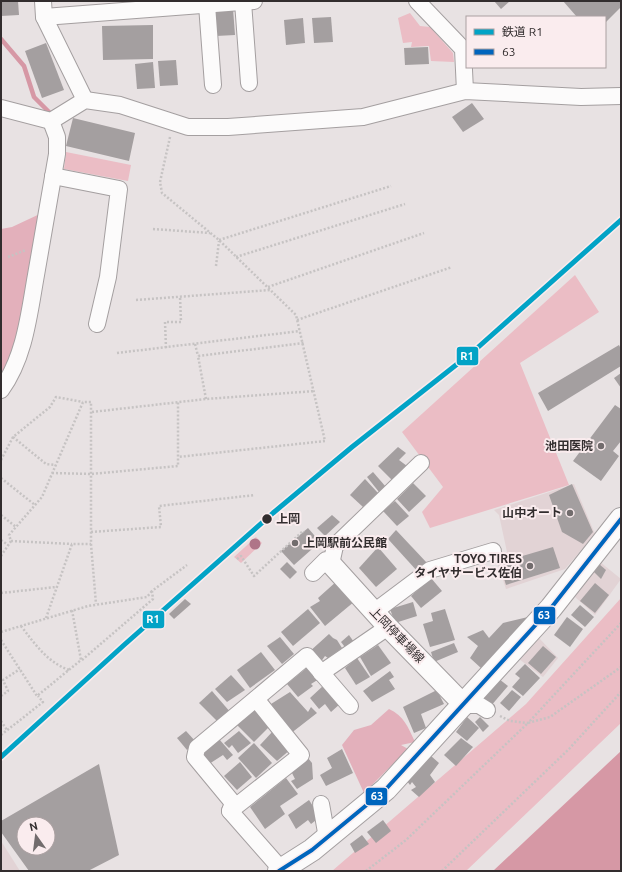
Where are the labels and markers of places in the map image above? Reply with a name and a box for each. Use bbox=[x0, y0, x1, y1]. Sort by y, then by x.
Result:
place label: 池田医院 bbox=[545, 439, 593, 452]
marker: 池田医院 bbox=[596, 441, 606, 451]
place label: 山中オート bbox=[502, 506, 562, 519]
marker: 山中オート bbox=[565, 508, 575, 518]
marker: 上岡 bbox=[260, 512, 274, 526]
place label: 上岡 bbox=[276, 512, 300, 525]
place label: 上岡駅前公民館 bbox=[303, 536, 387, 549]
marker: 上岡駅前公民館 bbox=[290, 538, 300, 548]
place label: TOYO TIRES タイヤサービス佐伯 bbox=[414, 552, 522, 579]
marker: TOYO TIRES タイヤサービス佐伯 bbox=[525, 561, 535, 571]

